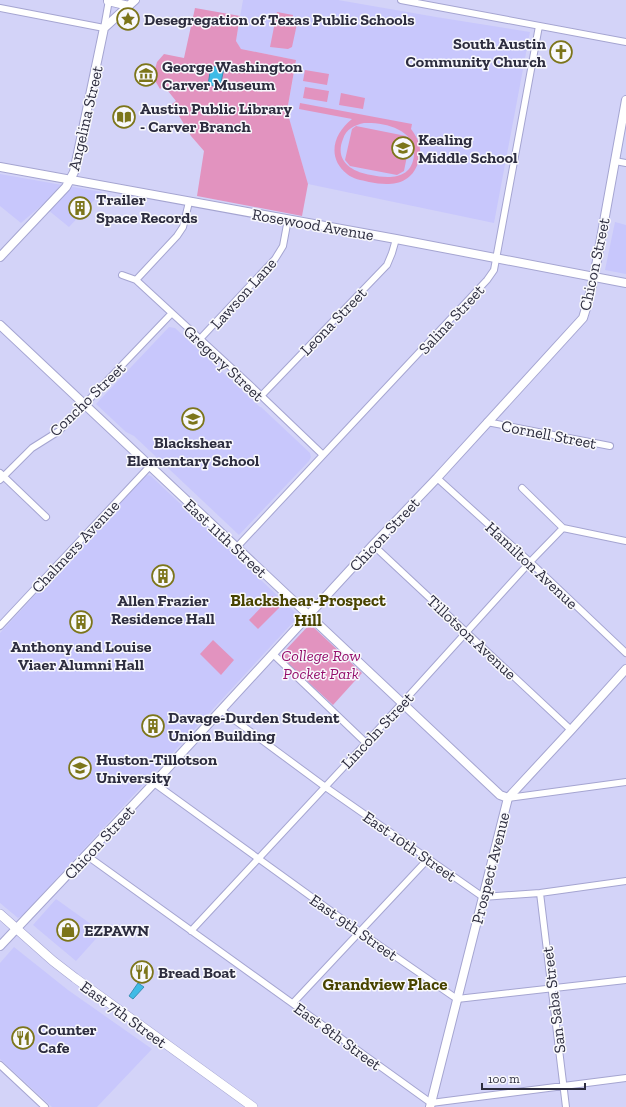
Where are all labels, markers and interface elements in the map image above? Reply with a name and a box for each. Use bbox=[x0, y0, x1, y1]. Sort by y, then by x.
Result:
place icon: Desegregation of Texas Public Schools bbox=[115, 6, 141, 32]
place label: Desegregation of Texas Public Schools bbox=[144, 10, 415, 29]
place label: South Austin Community Church bbox=[405, 34, 547, 71]
church icon: South Austin Community Church bbox=[548, 39, 574, 65]
place label: George Washington Carver Museum bbox=[162, 57, 303, 94]
museum icon: George Washington Carver Museum bbox=[133, 62, 159, 88]
street label: Angelina Street bbox=[64, 64, 107, 173]
place label: Austin Public Library - Carver Branch bbox=[140, 99, 292, 136]
library icon: Austin Public Library - Carver Branch bbox=[111, 104, 137, 130]
place label: Kealing Middle School bbox=[418, 130, 518, 167]
school or university icon: Kealing Middle School bbox=[390, 135, 416, 161]
place label: Trailer Space Records bbox=[96, 190, 198, 227]
building icon: Trailer Space Records bbox=[67, 195, 93, 221]
street label: Rosewood Avenue bbox=[250, 204, 375, 245]
street label: Chicon Street bbox=[575, 216, 614, 312]
street label: Lawson Lane bbox=[206, 254, 280, 333]
street label: Salina Street bbox=[415, 281, 488, 358]
street label: Leona Street bbox=[296, 283, 371, 359]
street label: Gregory Street bbox=[180, 321, 268, 405]
street label: Concho Street bbox=[45, 358, 129, 440]
school or university icon: Blackshear Elementary School bbox=[180, 406, 206, 432]
street label: Cornell Street bbox=[500, 416, 598, 453]
place label: Blackshear Elementary School bbox=[127, 433, 260, 470]
street label: Chicon Street bbox=[345, 493, 424, 575]
street label: East 11th Street bbox=[180, 495, 271, 582]
street label: Chalmers Avenue bbox=[27, 496, 123, 597]
street label: Hamilton Avenue bbox=[482, 518, 582, 613]
building icon: Allen Frazier Residence Hall bbox=[150, 563, 176, 589]
district label: Blackshear-Prospect Hill bbox=[230, 590, 386, 630]
place label: Allen Frazier Residence Hall bbox=[111, 591, 215, 628]
street label: Tillotson Avenue bbox=[423, 591, 520, 684]
building icon: Anthony and Louise Viaer Alumni Hall bbox=[68, 609, 94, 635]
place label: Anthony and Louise Viaer Alumni Hall bbox=[11, 637, 152, 674]
park label: College Row Pocket Park bbox=[281, 646, 361, 683]
street label: Lincoln Street bbox=[337, 688, 417, 772]
place label: Davage-Durden Student Union Building bbox=[168, 708, 340, 745]
building icon: Davage-Durden Student Union Building bbox=[140, 713, 166, 739]
place label: Huston-Tillotson University bbox=[96, 750, 218, 787]
school or university icon: Huston-Tillotson University bbox=[67, 755, 93, 781]
street label: Chicon Street bbox=[60, 801, 139, 883]
street label: East 10th Street bbox=[359, 807, 460, 886]
street label: Prospect Avenue bbox=[467, 810, 514, 926]
street label: East 9th Street bbox=[306, 890, 401, 965]
shop icon: EZPAWN bbox=[55, 917, 81, 943]
place label: EZPAWN bbox=[84, 921, 149, 940]
street label: San Saba Street bbox=[538, 945, 569, 1054]
restaurant icon: Bread Boat bbox=[129, 959, 155, 985]
place label: Bread Boat bbox=[158, 963, 236, 982]
district label: Grandview Place bbox=[323, 974, 447, 994]
street label: East 7th Street bbox=[77, 977, 171, 1052]
street label: East 8th Street bbox=[291, 998, 385, 1074]
place label: Counter Cafe bbox=[38, 1020, 97, 1057]
restaurant icon: Counter Cafe bbox=[10, 1025, 36, 1051]
scale bar bbox=[482, 1065, 585, 1091]
text: 100 m bbox=[488, 1072, 520, 1086]

